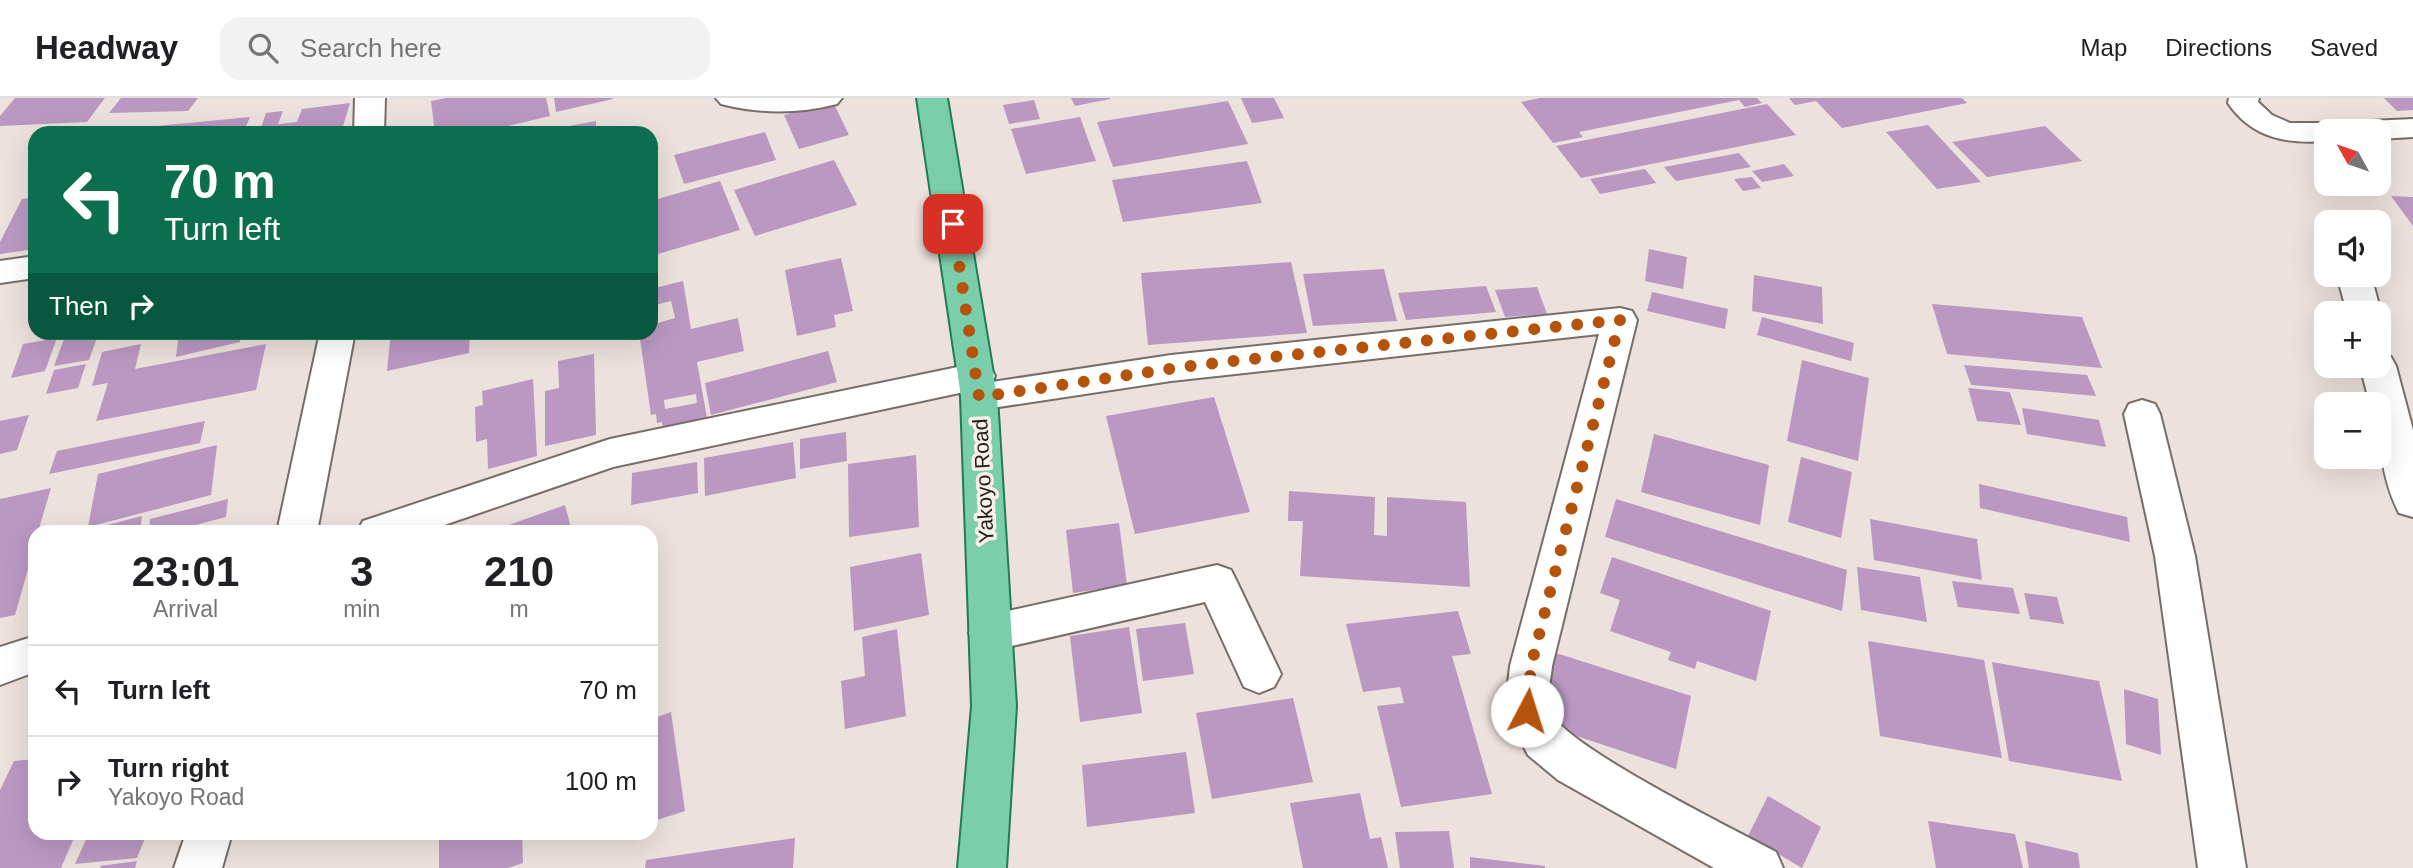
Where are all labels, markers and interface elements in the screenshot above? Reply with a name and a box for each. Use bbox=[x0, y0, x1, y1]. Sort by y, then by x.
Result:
search box bbox=[220, 17, 710, 80]
text: Headway bbox=[35, 29, 178, 66]
icon: search bbox=[244, 29, 282, 67]
text: Search here bbox=[300, 33, 442, 63]
text: Map bbox=[2081, 34, 2127, 61]
text: Directions bbox=[2165, 34, 2272, 61]
text: Saved bbox=[2310, 34, 2378, 61]
north arrow bbox=[2314, 119, 2390, 196]
map controls bbox=[2314, 119, 2391, 469]
icon: left bbox=[49, 154, 140, 245]
text: 70 m bbox=[164, 154, 276, 208]
pin bbox=[923, 194, 983, 254]
icon: arrive bbox=[934, 205, 972, 243]
button: sound bbox=[2314, 210, 2391, 287]
text: Turn left bbox=[164, 211, 280, 247]
icon: right bbox=[122, 287, 160, 325]
text: Then bbox=[49, 291, 108, 321]
button: + bbox=[2314, 301, 2391, 378]
button: − bbox=[2314, 392, 2391, 469]
street label: Yakoyo Road bbox=[968, 418, 998, 544]
text: 23:01 bbox=[132, 548, 239, 595]
text: 3 bbox=[350, 548, 373, 595]
text: 210 bbox=[484, 548, 554, 595]
text: Arrival bbox=[153, 596, 218, 622]
text: min bbox=[343, 596, 380, 622]
text: m bbox=[510, 596, 529, 622]
icon: left bbox=[49, 672, 87, 710]
position arrow bbox=[1490, 674, 1564, 748]
text: Turn left bbox=[108, 675, 210, 705]
text: 70 m bbox=[579, 675, 637, 705]
text: Turn right bbox=[108, 753, 229, 783]
icon: right bbox=[49, 763, 87, 801]
text: 100 m bbox=[565, 766, 637, 796]
text: Yakoyo Road bbox=[108, 784, 244, 810]

